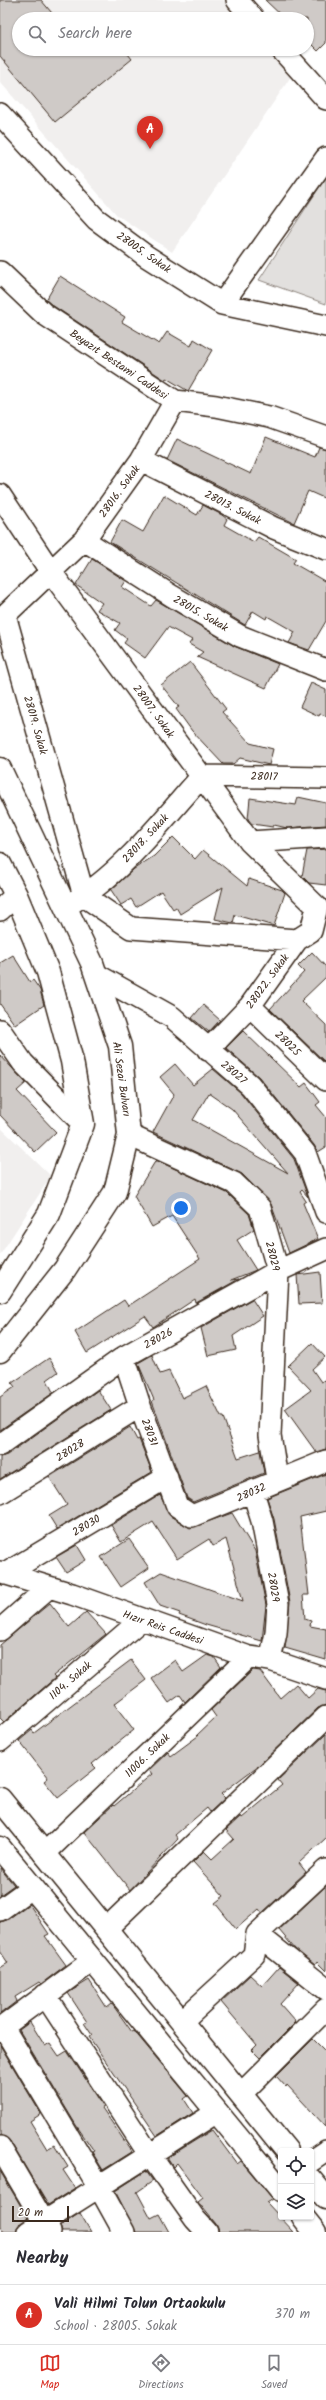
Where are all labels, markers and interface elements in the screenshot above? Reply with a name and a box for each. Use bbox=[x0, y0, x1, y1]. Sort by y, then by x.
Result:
search box bbox=[12, 12, 314, 56]
text: Search here bbox=[58, 22, 132, 46]
icon: search bbox=[26, 23, 48, 45]
pin: A bbox=[137, 116, 163, 149]
street label: 28005. Sokak bbox=[112, 227, 175, 279]
street label: Beyazıt Bestami Caddesi bbox=[66, 325, 172, 405]
street label: 28016. Sokak bbox=[94, 461, 146, 522]
street label: 28013. Sokak bbox=[201, 486, 265, 530]
street label: 28015. Sokak bbox=[169, 591, 232, 637]
street label: 28007. Sokak bbox=[128, 681, 179, 743]
street label: 28019. Sokak bbox=[18, 694, 52, 758]
street label: 28017 bbox=[250, 768, 279, 786]
street label: 28018. Sokak bbox=[118, 809, 174, 867]
street label: 28022. Sokak bbox=[242, 949, 295, 1013]
street label: 28025 bbox=[270, 1027, 305, 1062]
street label: Ali Sezai Bulvarı bbox=[107, 1040, 135, 1118]
street label: 28027 bbox=[216, 1056, 251, 1090]
your location bbox=[171, 1198, 191, 1218]
street label: 28029 bbox=[260, 1239, 285, 1274]
street label: 28026 bbox=[141, 1323, 176, 1354]
street label: 28031 bbox=[136, 1416, 163, 1449]
street label: 28028 bbox=[52, 1435, 89, 1467]
street label: 28032 bbox=[234, 1478, 269, 1507]
street label: 28030 bbox=[69, 1510, 105, 1541]
street label: 28029 bbox=[262, 1571, 284, 1604]
street label: Hızır Reis Caddesi bbox=[120, 1606, 206, 1650]
street label: 1104. Sokak bbox=[45, 1656, 97, 1705]
street label: 11006. Sokak bbox=[121, 1729, 175, 1782]
map controls bbox=[278, 2148, 314, 2220]
button: locate bbox=[278, 2148, 314, 2184]
button: layers bbox=[278, 2184, 314, 2220]
scale bar bbox=[12, 2204, 69, 2223]
text: 20 m bbox=[18, 2204, 43, 2222]
text: Nearby bbox=[16, 2245, 68, 2272]
text: Vali Hilmi Tolun Ortaokulu bbox=[54, 2292, 225, 2316]
text: A bbox=[25, 2304, 33, 2325]
text: 370 m bbox=[275, 2304, 310, 2325]
text: School · 28005. Sokak bbox=[54, 2316, 177, 2337]
tab: Map bbox=[39, 2352, 61, 2394]
tab: Directions bbox=[138, 2352, 184, 2394]
tab: Saved bbox=[261, 2352, 287, 2394]

